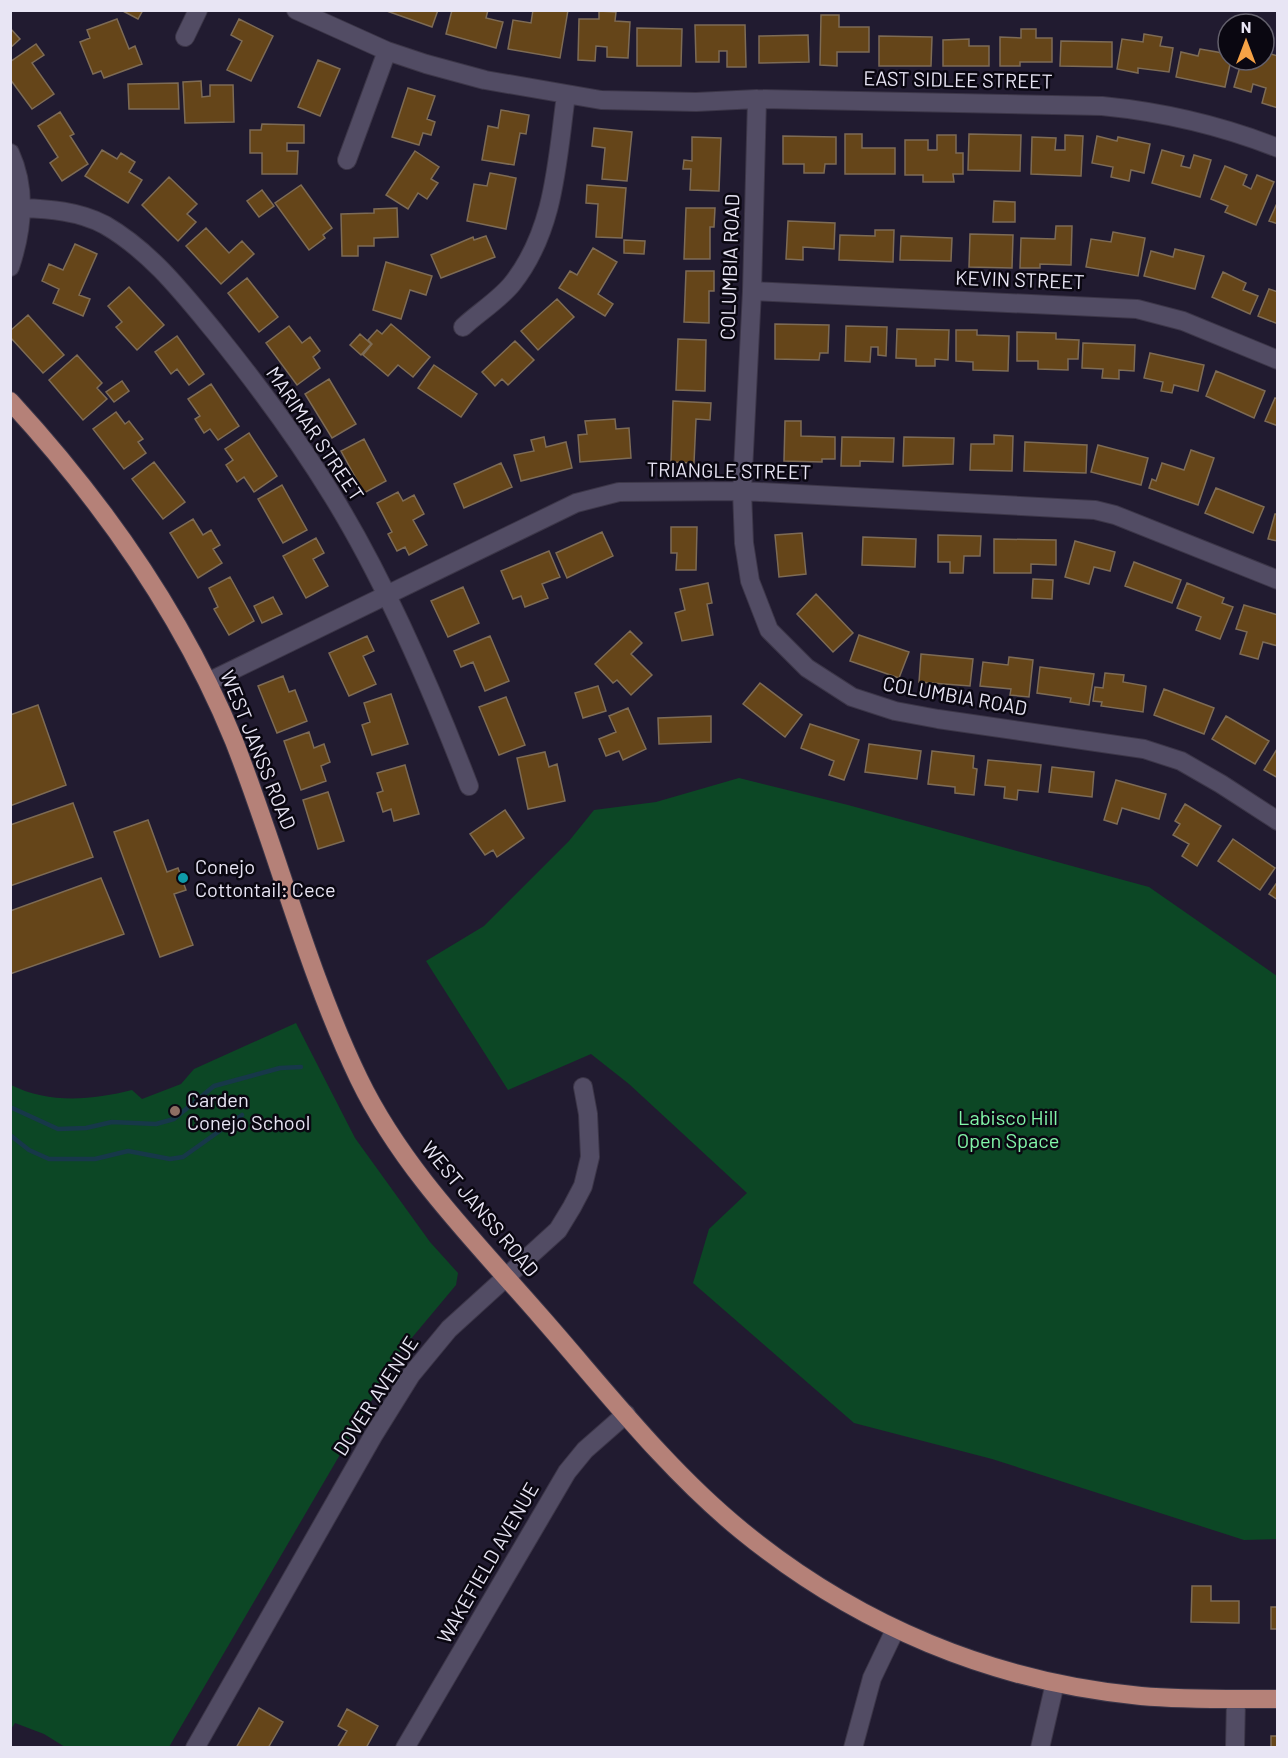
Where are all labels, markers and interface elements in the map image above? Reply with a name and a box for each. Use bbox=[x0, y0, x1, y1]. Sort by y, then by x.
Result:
north arrow bbox=[1216, 12, 1276, 72]
text: N bbox=[1241, 17, 1251, 36]
street label: EAST SIDLEE STREET bbox=[863, 65, 1053, 93]
street label: COLUMBIA ROAD bbox=[714, 193, 744, 340]
street label: KEVIN STREET bbox=[955, 265, 1085, 293]
street label: MARIMAR STREET bbox=[262, 362, 370, 505]
street label: TRIANGLE STREET bbox=[647, 457, 812, 483]
street label: WEST JANSS ROAD bbox=[216, 667, 302, 833]
street label: COLUMBIA ROAD bbox=[881, 671, 1029, 720]
place label: Conejo Cottontail: Cece bbox=[195, 854, 336, 901]
marker: Conejo Cottontail: Cece bbox=[176, 871, 190, 885]
place label: Carden Conejo School bbox=[187, 1087, 310, 1134]
marker: Carden Conejo School bbox=[168, 1104, 182, 1118]
park label: Labisco Hill Open Space bbox=[957, 1105, 1059, 1152]
street label: WEST JANSS ROAD bbox=[417, 1136, 544, 1281]
street label: DOVER AVENUE bbox=[328, 1331, 423, 1460]
street label: WAKEFIELD AVENUE bbox=[431, 1478, 543, 1647]

